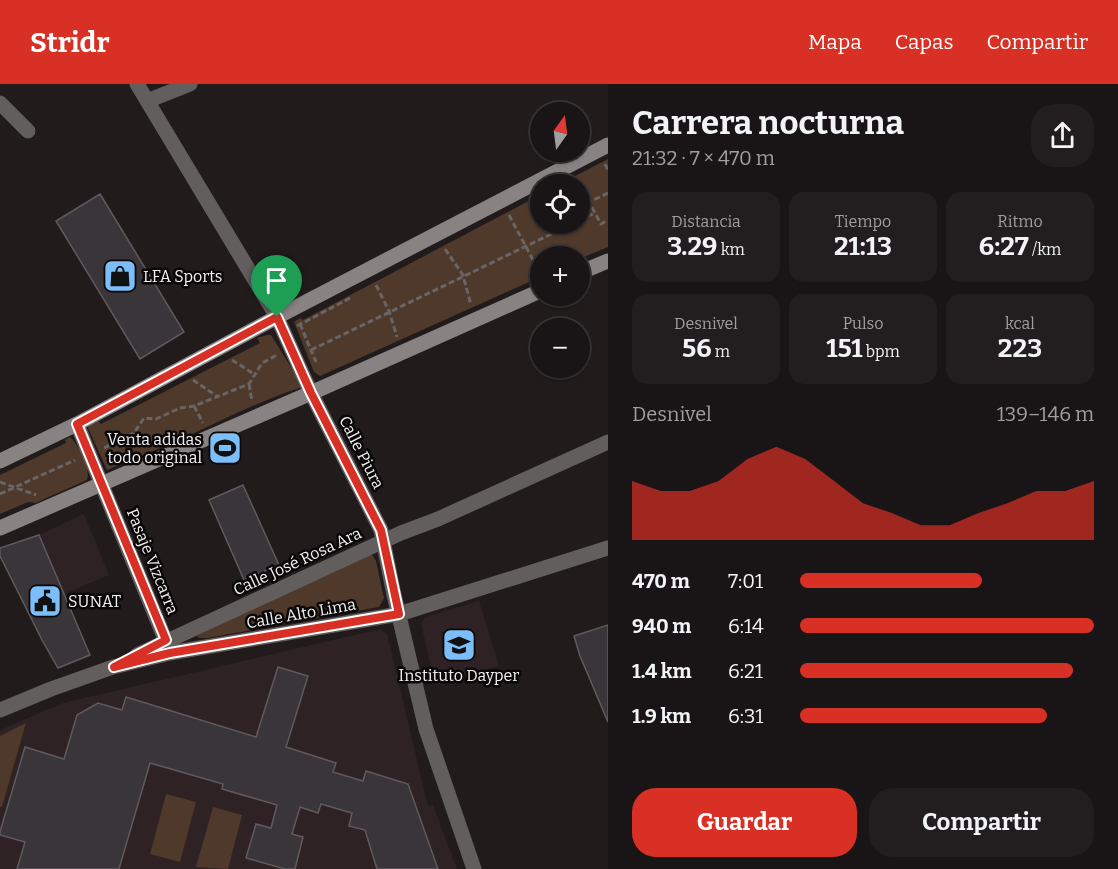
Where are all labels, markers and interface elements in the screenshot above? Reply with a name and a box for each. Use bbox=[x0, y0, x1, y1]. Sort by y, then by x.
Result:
text: Stridr bbox=[30, 26, 110, 59]
text: Mapa bbox=[808, 29, 862, 55]
text: Capas bbox=[895, 29, 953, 55]
text: Compartir bbox=[986, 29, 1088, 55]
north arrow bbox=[530, 102, 590, 162]
map controls bbox=[530, 102, 590, 378]
text: Carrera nocturna bbox=[632, 103, 904, 143]
button: share bbox=[1031, 104, 1094, 167]
text: 21:32 · 7 × 470 m bbox=[632, 146, 775, 170]
button: locate bbox=[530, 174, 590, 234]
text: Distancia bbox=[671, 212, 741, 231]
text: Tiempo bbox=[835, 212, 891, 231]
text: Ritmo bbox=[997, 212, 1043, 231]
text: 3.29 bbox=[667, 231, 717, 262]
text: 21:13 bbox=[834, 231, 892, 262]
text: 6:27 bbox=[979, 231, 1029, 262]
text: km bbox=[717, 240, 745, 259]
text: /km bbox=[1029, 240, 1061, 259]
button: + bbox=[530, 246, 590, 306]
pin bbox=[251, 255, 302, 317]
shop icon: LFA Sports bbox=[102, 258, 138, 294]
icon: arrive bbox=[260, 264, 293, 297]
place label: LFA Sports bbox=[143, 267, 223, 286]
text: Desnivel bbox=[674, 314, 738, 333]
text: Pulso bbox=[843, 314, 883, 333]
text: kcal bbox=[1005, 314, 1035, 333]
button: − bbox=[530, 318, 590, 378]
text: 56 bbox=[682, 333, 712, 364]
text: 151 bbox=[826, 333, 863, 364]
text: 223 bbox=[998, 333, 1042, 364]
text: m bbox=[712, 342, 730, 361]
text: bpm bbox=[863, 342, 900, 361]
text: Desnivel bbox=[632, 402, 712, 426]
text: 139–146 m bbox=[997, 402, 1094, 426]
street label: Calle Piura bbox=[335, 413, 388, 492]
place label: Venta adidas todo original bbox=[107, 430, 202, 467]
sports icon: Venta adidas todo original bbox=[207, 430, 243, 466]
street label: Pasaje Vizcarra bbox=[123, 506, 182, 617]
street label: Calle José Rosa Ara bbox=[230, 523, 364, 599]
text: 470 m bbox=[632, 569, 690, 593]
text: 7:01 bbox=[728, 569, 763, 593]
public building icon: SUNAT bbox=[27, 583, 63, 619]
place label: SUNAT bbox=[68, 592, 121, 611]
street label: Calle Alto Lima bbox=[245, 594, 358, 632]
text: 940 m bbox=[632, 614, 691, 638]
text: 6:14 bbox=[728, 614, 764, 638]
school or university icon: Instituto Dayper bbox=[441, 627, 477, 663]
text: 1.4 km bbox=[632, 659, 692, 683]
text: 6:21 bbox=[728, 659, 763, 683]
place label: Instituto Dayper bbox=[399, 666, 519, 685]
text: 1.9 km bbox=[632, 704, 691, 728]
text: 6:31 bbox=[728, 704, 763, 728]
button: Guardar bbox=[632, 788, 857, 857]
button: Compartir bbox=[869, 788, 1094, 857]

